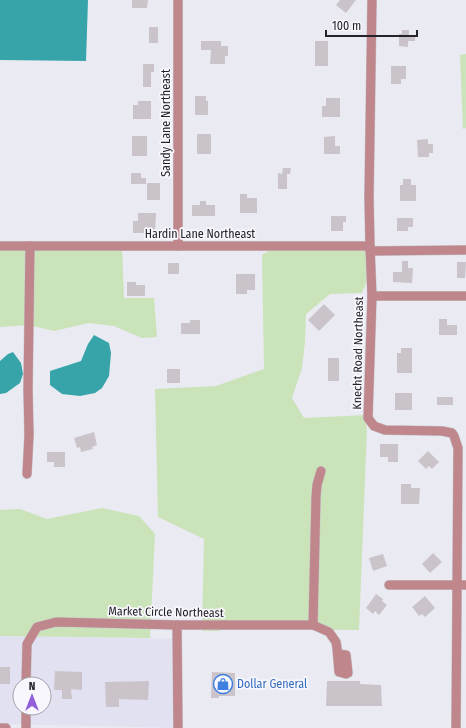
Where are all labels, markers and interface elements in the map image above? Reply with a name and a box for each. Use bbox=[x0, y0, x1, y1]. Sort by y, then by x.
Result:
scale bar bbox=[326, 12, 417, 38]
text: 100 m bbox=[332, 19, 361, 33]
street label: Sandy Lane Northeast bbox=[159, 69, 173, 177]
street label: Hardin Lane Northeast bbox=[145, 227, 255, 241]
street label: Knecht Road Northeast bbox=[350, 296, 366, 410]
street label: Market Circle Northeast bbox=[108, 604, 224, 620]
shop icon: Dollar General bbox=[212, 673, 234, 695]
north arrow bbox=[12, 676, 52, 716]
place label: Dollar General bbox=[237, 677, 307, 691]
text: N bbox=[29, 680, 35, 693]

